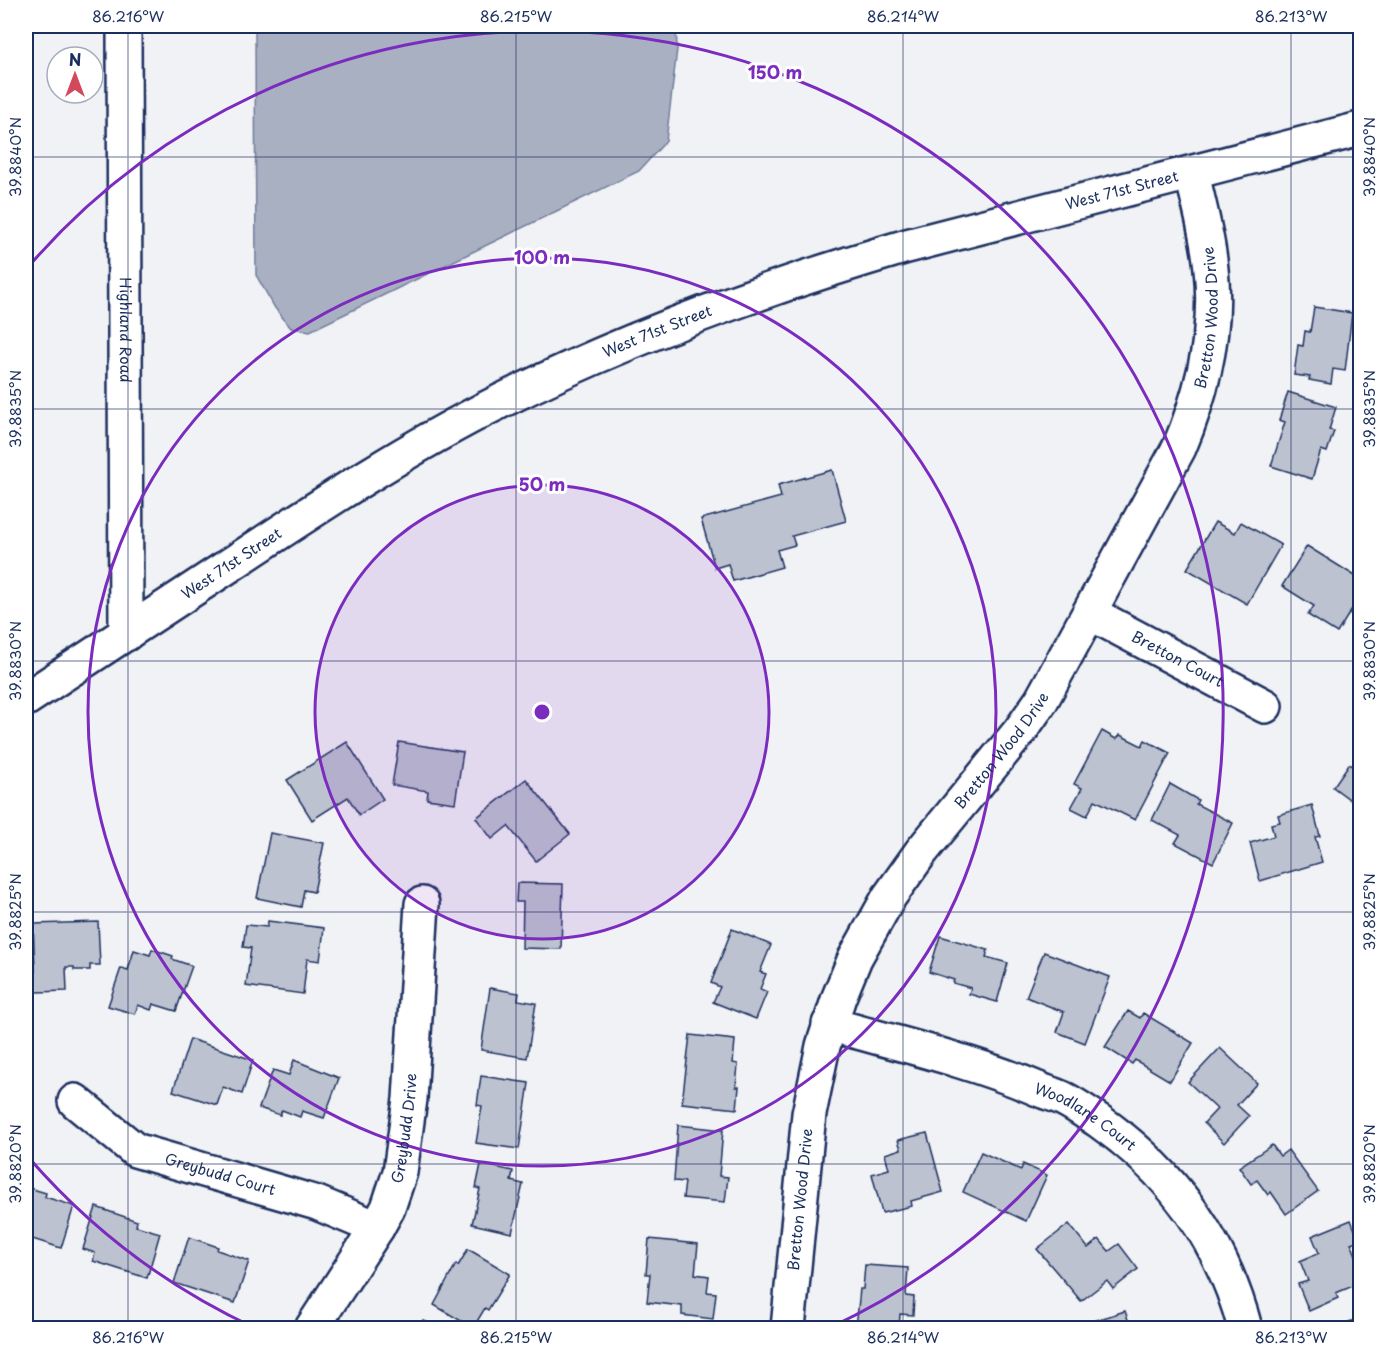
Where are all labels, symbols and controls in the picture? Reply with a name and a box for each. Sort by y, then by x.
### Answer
text: 86.216°W [92,4,165,27]
text: 86.215°W [480,4,553,27]
text: 86.214°W [867,4,940,27]
text: 86.213°W [1255,4,1328,27]
north arrow [45,45,105,105]
text: N [69,47,81,71]
text: 150 m [748,58,802,85]
text: 39.8840°N [3,117,26,197]
text: 39.8840°N [1357,117,1380,197]
street label: West 71st Street [1062,163,1181,215]
text: 100 m [514,243,570,270]
street label: Bretton Wood Drive [1187,245,1223,391]
street label: Highland Road [115,277,138,383]
street label: West 71st Street [598,298,715,363]
text: 39.8835°N [3,370,26,448]
text: 39.8835°N [1357,370,1380,448]
text: 50 m [519,470,565,497]
street label: West 71st Street [176,521,286,604]
text: 39.8830°N [3,621,26,701]
text: 39.8830°N [1357,621,1380,701]
street label: Bretton Court [1128,624,1228,692]
street label: Bretton Wood Drive [948,688,1054,813]
centre of rings [532,702,552,722]
text: 39.8825°N [3,873,26,951]
text: 39.8825°N [1357,873,1380,951]
street label: Greybudd Drive [384,1072,422,1186]
street label: Woodlane Court [1032,1076,1142,1156]
text: 39.8820°N [3,1124,26,1204]
text: 39.8820°N [1357,1124,1380,1204]
street label: Bretton Wood Drive [781,1127,818,1272]
street label: Greybudd Court [162,1146,279,1200]
text: 86.216°W [92,1325,165,1348]
text: 86.215°W [480,1325,553,1348]
text: 86.214°W [867,1325,940,1348]
text: 86.213°W [1255,1325,1328,1348]

